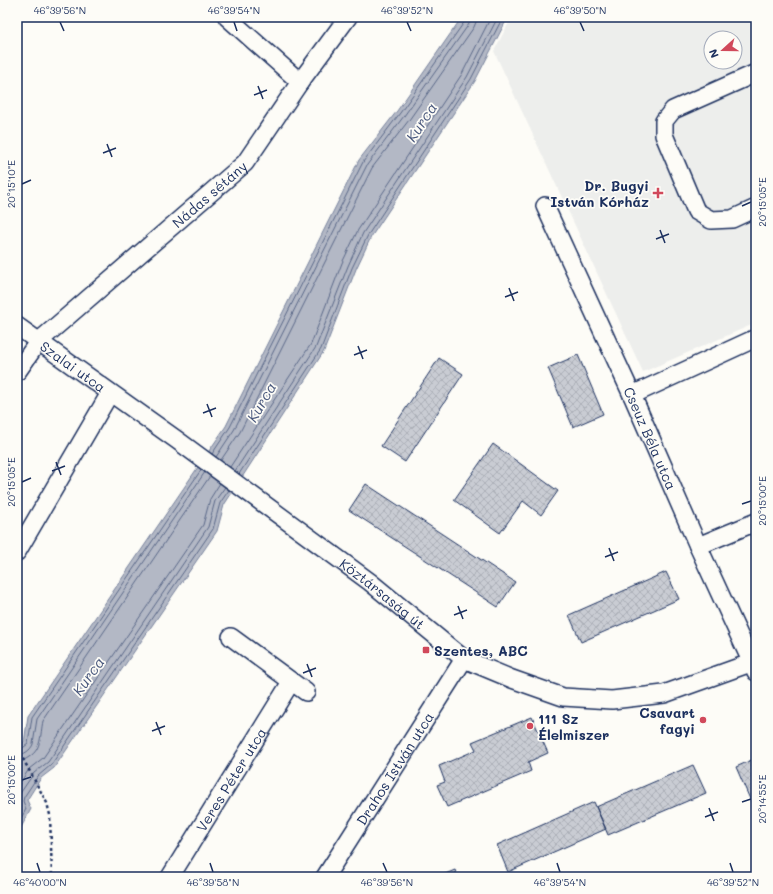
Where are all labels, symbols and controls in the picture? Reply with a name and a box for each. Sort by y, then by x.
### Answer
text: 46°39'56"N [34,3,86,17]
text: 46°39'54"N [208,3,260,17]
text: 46°39'52"N [381,3,433,17]
text: 46°39'50"N [554,3,606,17]
north arrow [703,30,743,70]
text: N [705,47,722,60]
water label: Kurca [401,99,441,145]
street label: Nádas sétány [168,156,251,232]
text: 20°15'10"E [4,160,18,208]
place label: Dr. Bugyi István Kórház [550,176,649,211]
text: 20°15'05"E [755,177,769,227]
marker: Dr. Bugyi István Kórház [652,187,664,199]
street label: Szalai utca [37,336,110,396]
water label: Kurca [242,378,280,426]
street label: Cseuz Béla utca [620,384,682,492]
text: 20°15'05"E [4,457,18,507]
text: 20°15'00"E [755,476,769,526]
street label: Köztársaság út [336,554,429,633]
place label: Szentes, ABC [434,641,528,660]
marker: Szentes, ABC [421,645,431,655]
water label: Kurca [67,653,109,699]
place label: Csavart fagyi [639,703,695,738]
street label: Drahos István utca [351,708,437,828]
place label: 111 Sz Élelmiszer [538,709,609,744]
marker: Csavart fagyi [698,715,708,725]
marker: 111 Sz Élelmiszer [525,721,535,731]
street label: Veres Péter utca [191,724,270,835]
text: 20°15'00"E [4,755,18,805]
text: 20°14'55"E [755,774,769,824]
text: 46°40'00"N [13,875,67,889]
text: 46°39'58"N [187,875,239,889]
text: 46°39'56"N [361,875,413,889]
text: 46°39'54"N [534,875,586,889]
text: 46°39'52"N [707,875,759,889]

